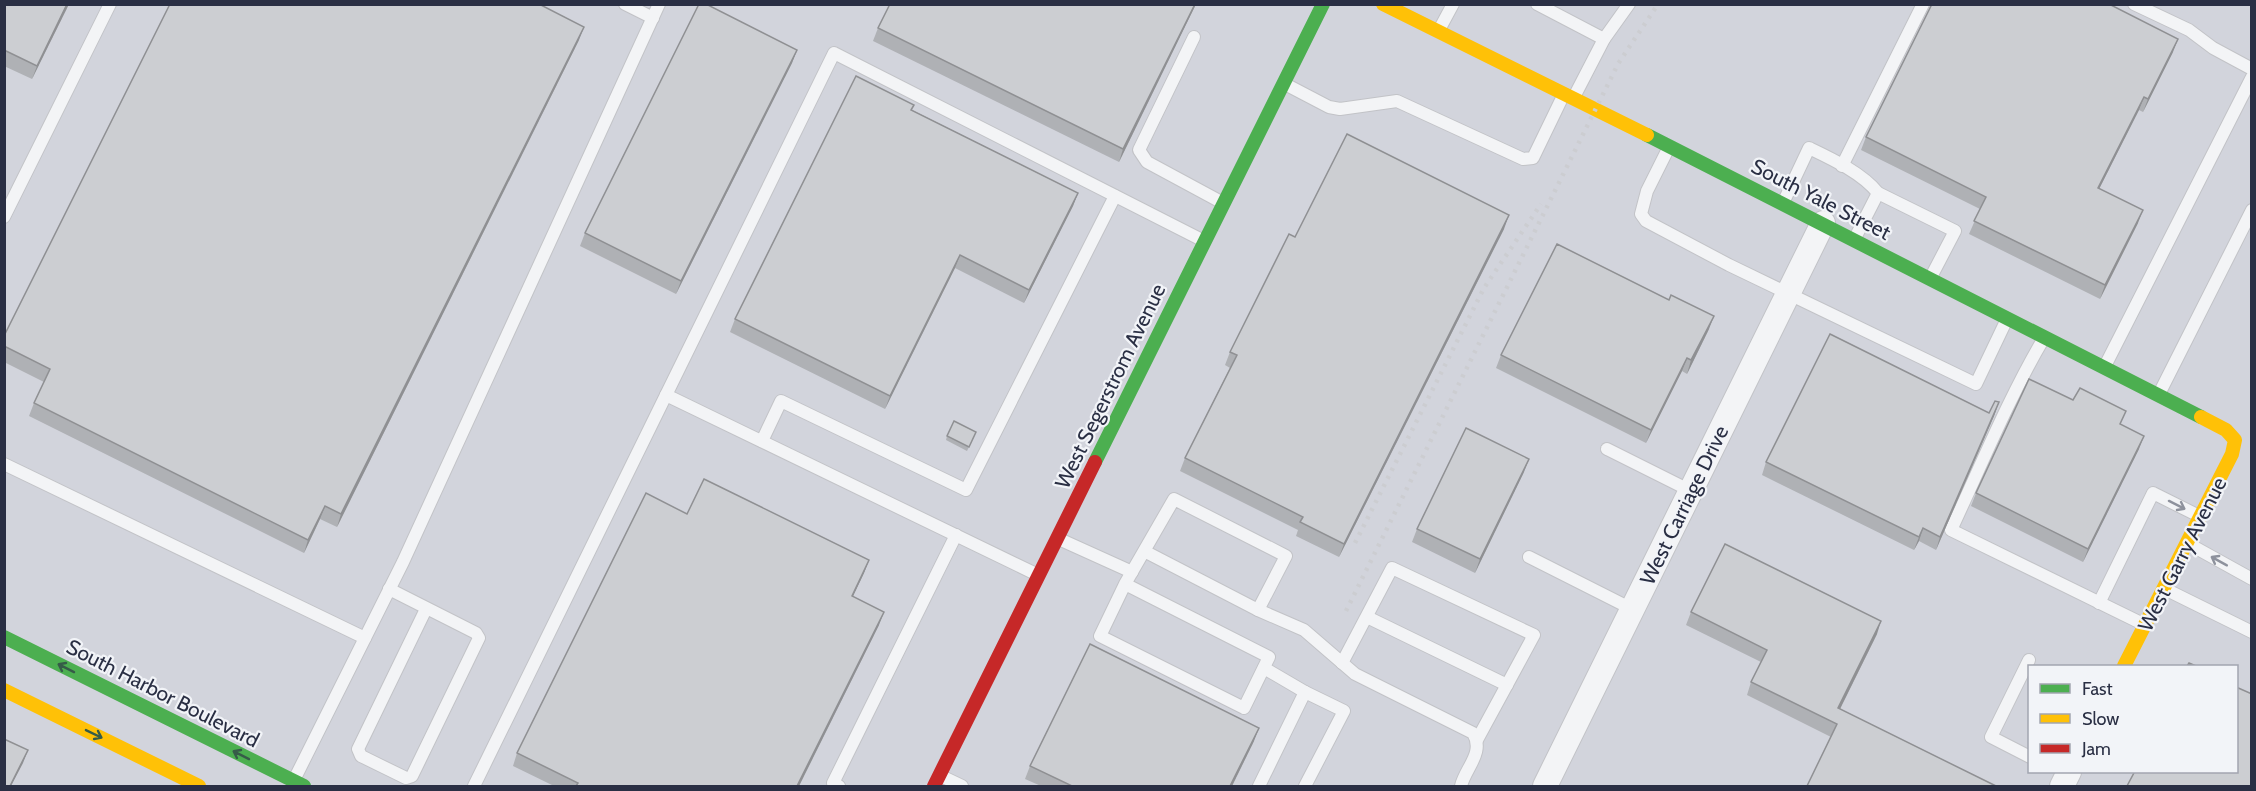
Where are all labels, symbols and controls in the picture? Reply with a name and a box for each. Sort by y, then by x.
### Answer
street label: South Yale Street [1747,153,1895,245]
street label: West Segerstrom Avenue [1050,279,1171,492]
street label: West Carriage Drive [1635,421,1734,589]
street label: West Garry Avenue [2132,473,2232,635]
one-way arrow [2167,500,2185,511]
one-way arrow [2211,555,2229,566]
street label: South Harbor Boulevard [63,634,263,752]
one-way arrow [58,662,76,673]
legend [2028,665,2238,773]
text: Fast [2082,678,2113,700]
text: Slow [2082,708,2119,730]
one-way arrow [85,729,103,741]
text: Jam [2081,738,2111,760]
one-way arrow [232,749,250,760]

